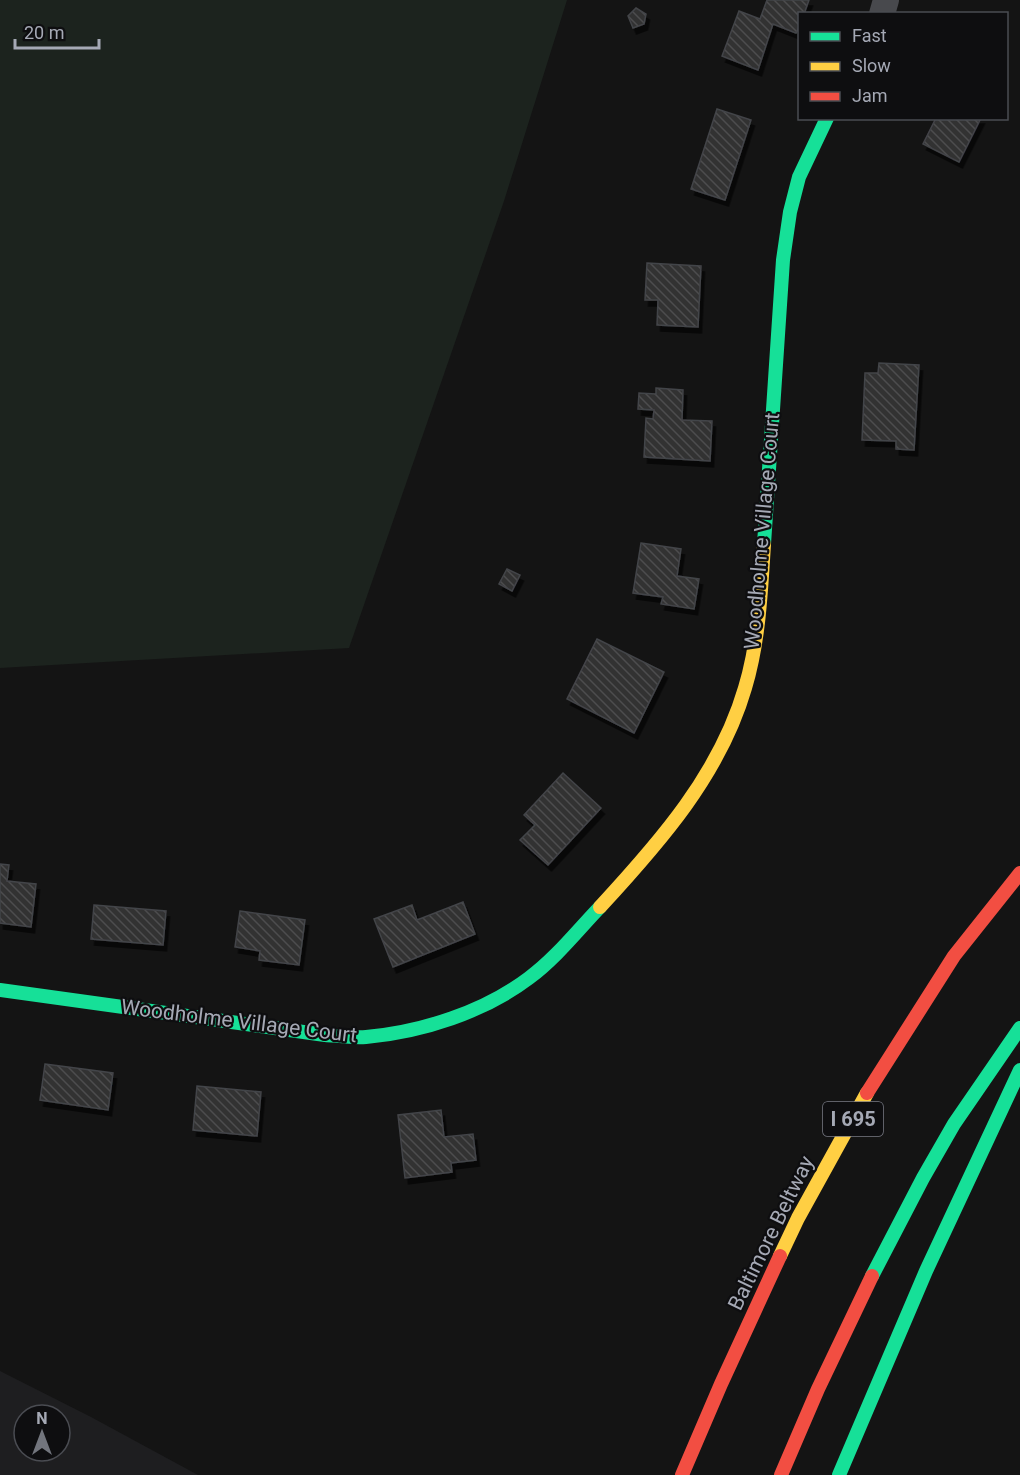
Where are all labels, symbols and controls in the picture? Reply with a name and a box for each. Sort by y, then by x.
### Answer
scale bar [15,12,99,50]
legend [798,12,1008,120]
text: 20 m [24,22,64,43]
text: Fast [852,25,887,46]
text: Slow [852,55,891,76]
text: Jam [852,85,888,106]
street label: Woodholme Village Court [740,412,784,650]
street label: Woodholme Village Court [120,995,358,1047]
road number: I 695 [823,1102,883,1136]
street label: Baltimore Beltway [723,1152,819,1314]
north arrow [12,1403,72,1463]
text: N [36,1409,48,1428]

